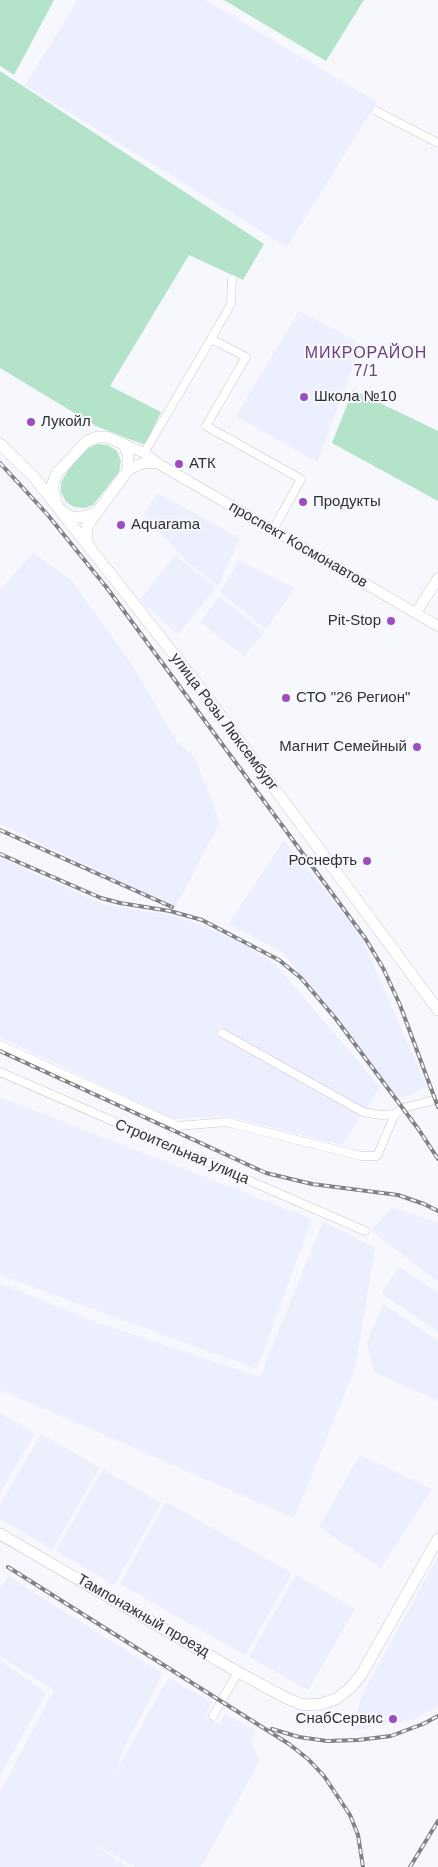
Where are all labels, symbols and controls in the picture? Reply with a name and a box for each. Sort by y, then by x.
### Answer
district label: МИКРОРАЙОН 7/1 [303,344,429,382]
place label: Школа №10 [314,388,397,406]
marker: Школа №10 [298,391,310,403]
place label: Лукойл [41,413,91,431]
marker: Лукойл [25,416,37,428]
place label: АТК [189,455,216,473]
marker: АТК [173,458,185,470]
place label: Продукты [313,493,381,511]
marker: Продукты [297,496,309,508]
street label: проспект Космонавтов [225,498,371,592]
place label: Aquarama [131,516,200,534]
marker: Aquarama [115,519,127,531]
place label: Pit-Stop [328,612,381,630]
marker: Pit-Stop [385,615,397,627]
street label: улица Розы Люксембург [166,650,282,794]
place label: СТО "26 Регион" [296,689,410,707]
marker: СТО "26 Регион" [280,692,292,704]
place label: Магнит Семейный [279,738,407,756]
marker: Магнит Семейный [411,741,423,753]
place label: Роснефть [288,852,357,870]
marker: Роснефть [361,855,373,867]
street label: Строительная улица [112,1116,252,1188]
street label: Тампонажный проезд [74,1571,212,1661]
place label: СнабСервис [296,1710,383,1728]
marker: СнабСервис [387,1713,399,1725]

